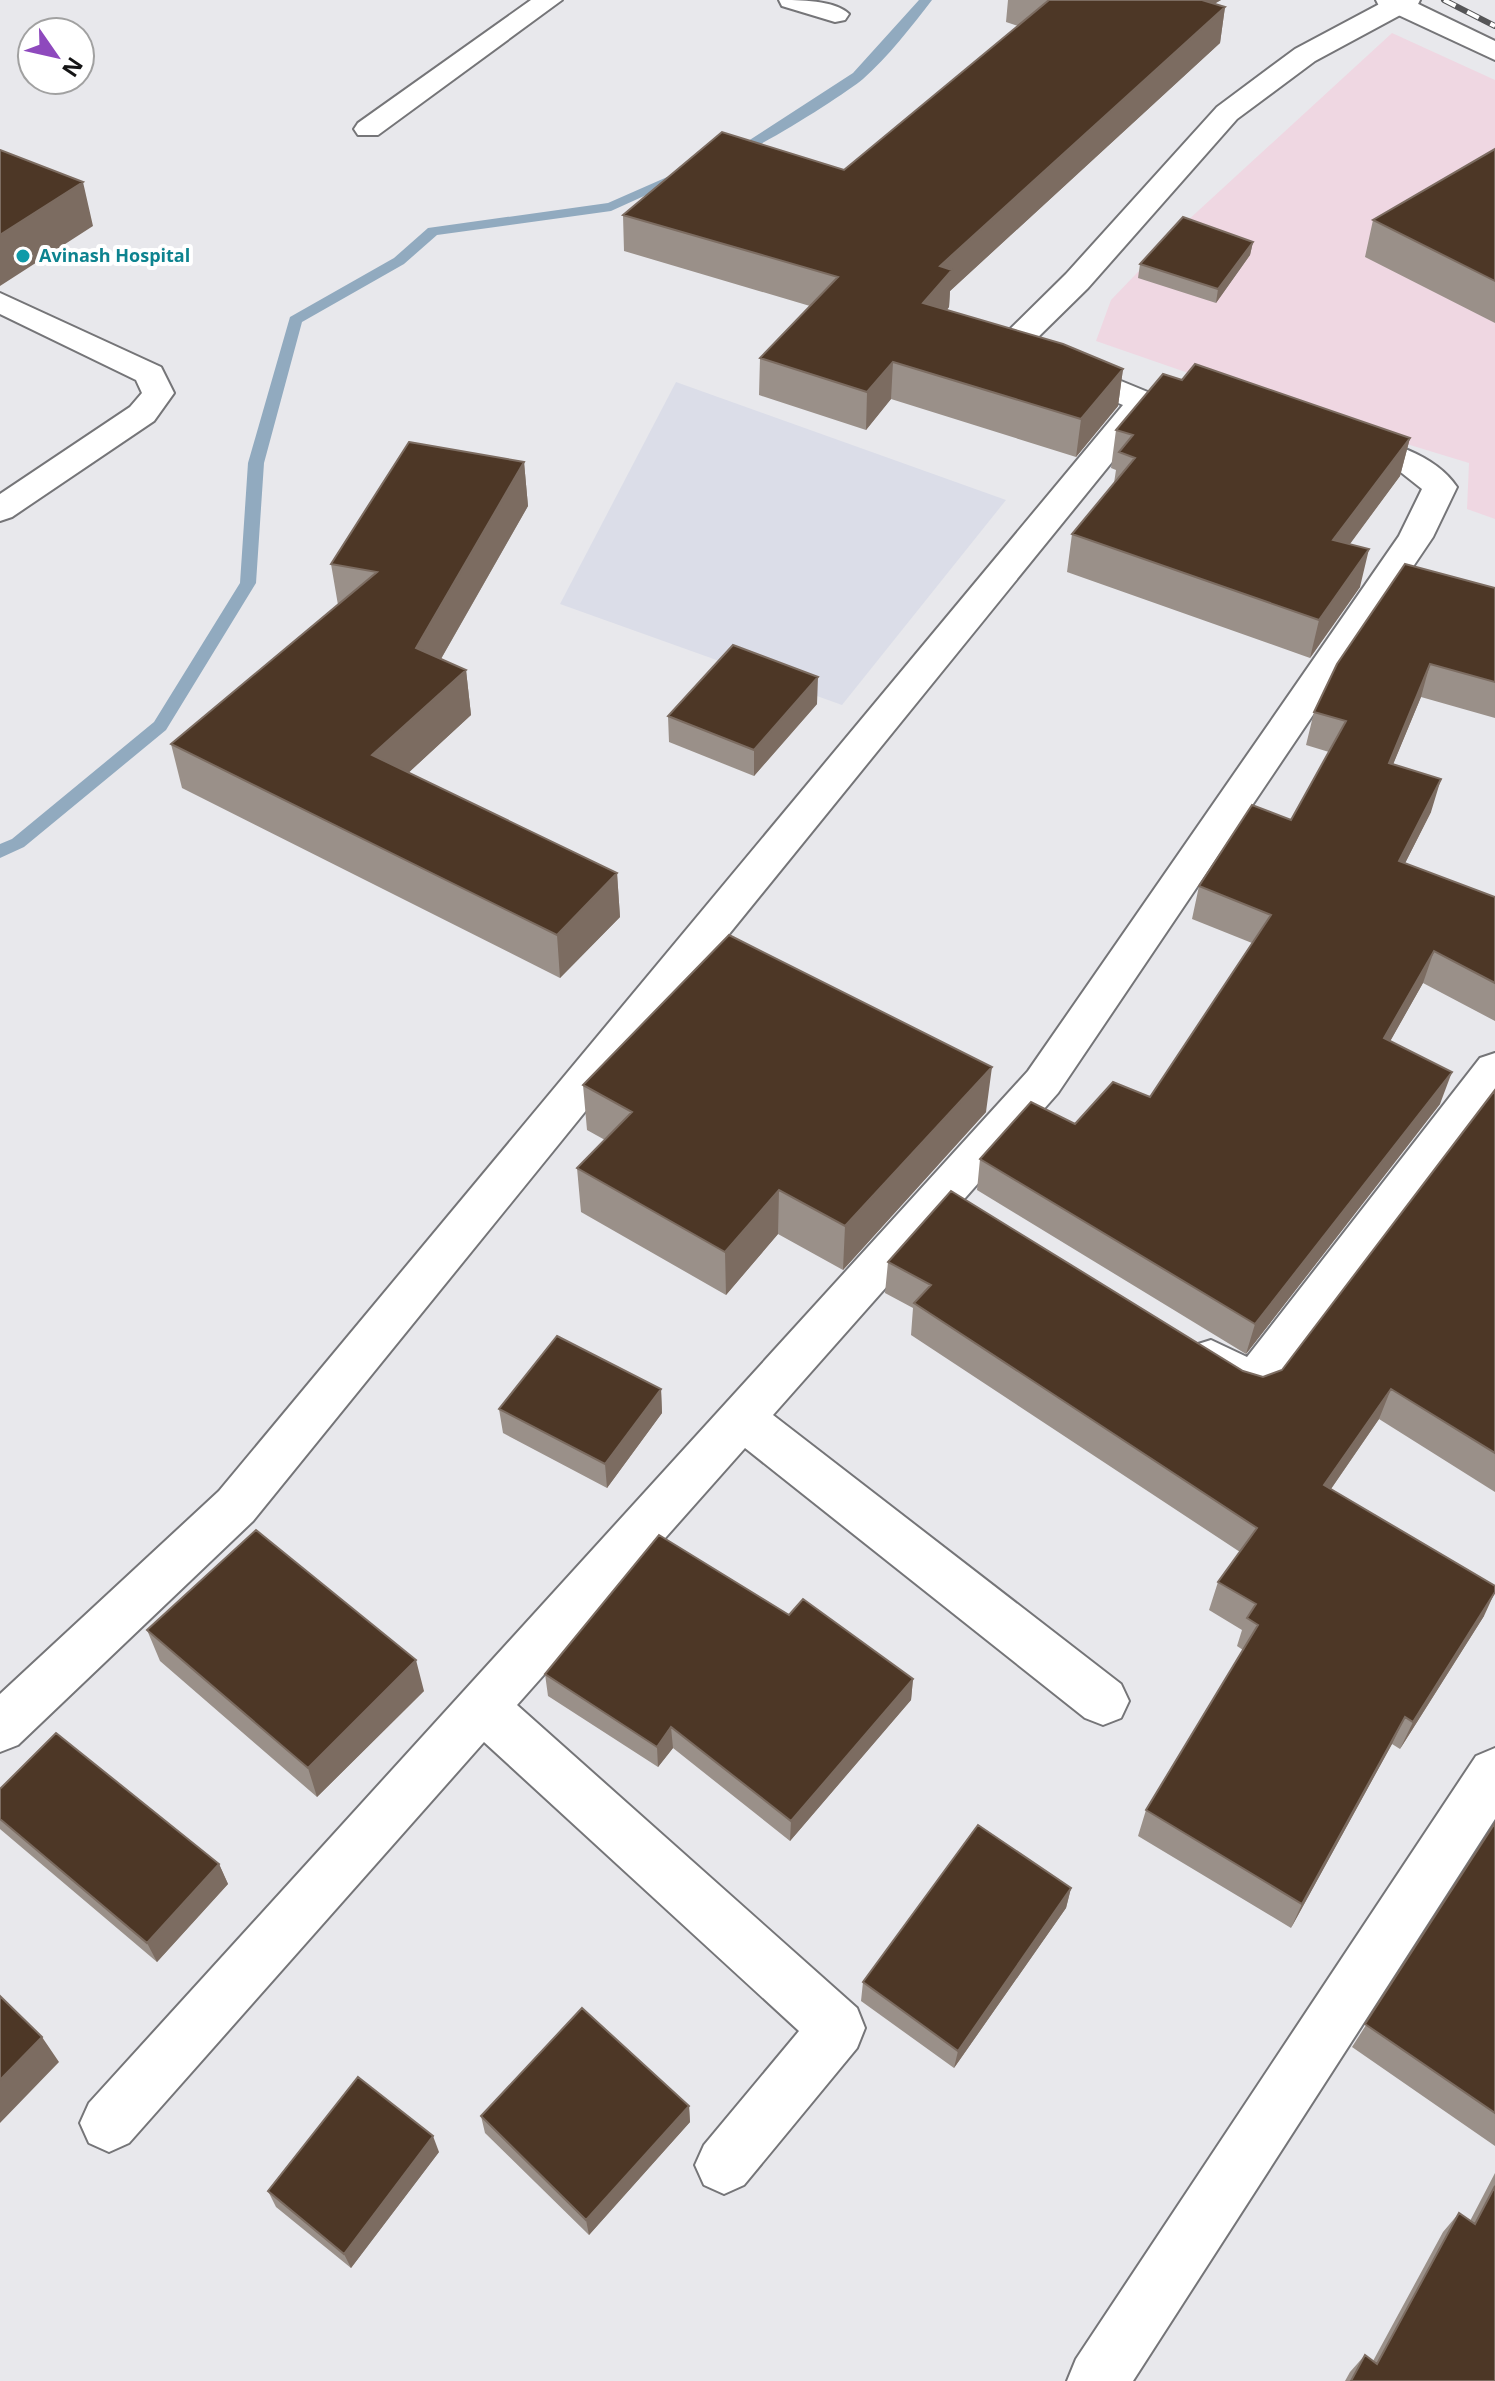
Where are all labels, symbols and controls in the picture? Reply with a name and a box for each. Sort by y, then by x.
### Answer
north arrow [16,16,96,96]
text: N [56,52,91,84]
place label: Avinash Hospital [39,243,190,267]
marker: Avinash Hospital [14,247,32,265]

